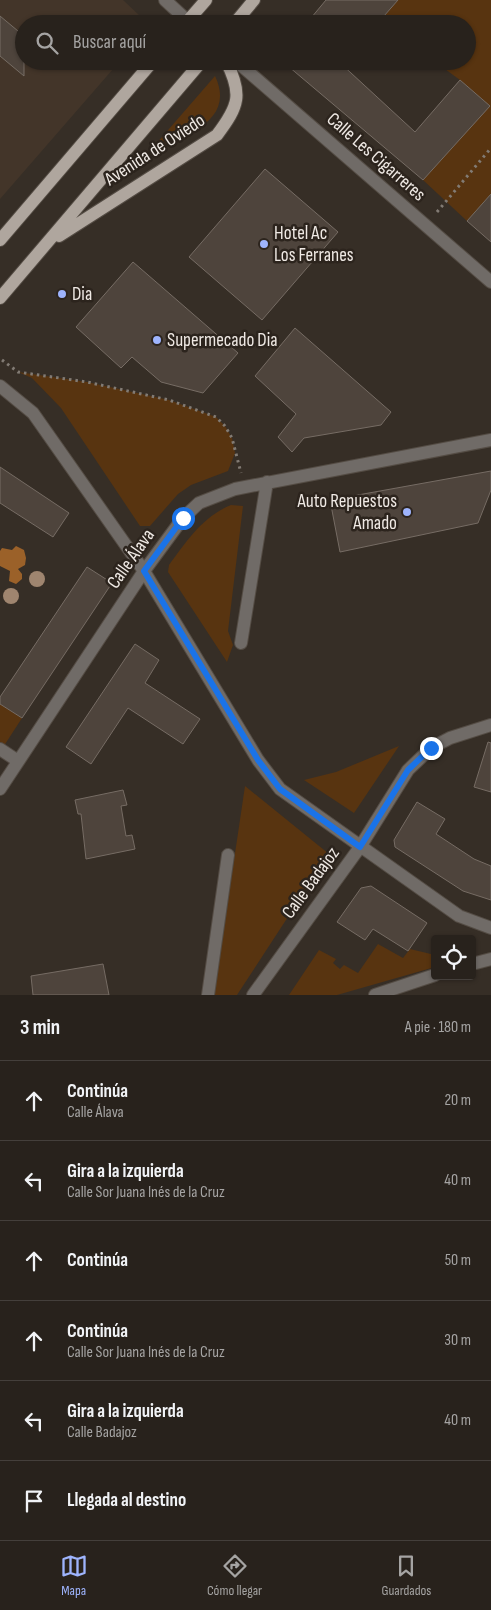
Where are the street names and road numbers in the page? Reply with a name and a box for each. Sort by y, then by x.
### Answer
street label: Calle Les Cigarreres [322,108,430,206]
street label: Avenida de Oviedo [100,109,209,191]
street label: Calle Álava [102,525,160,593]
street label: Calle Badajoz [277,843,345,923]

